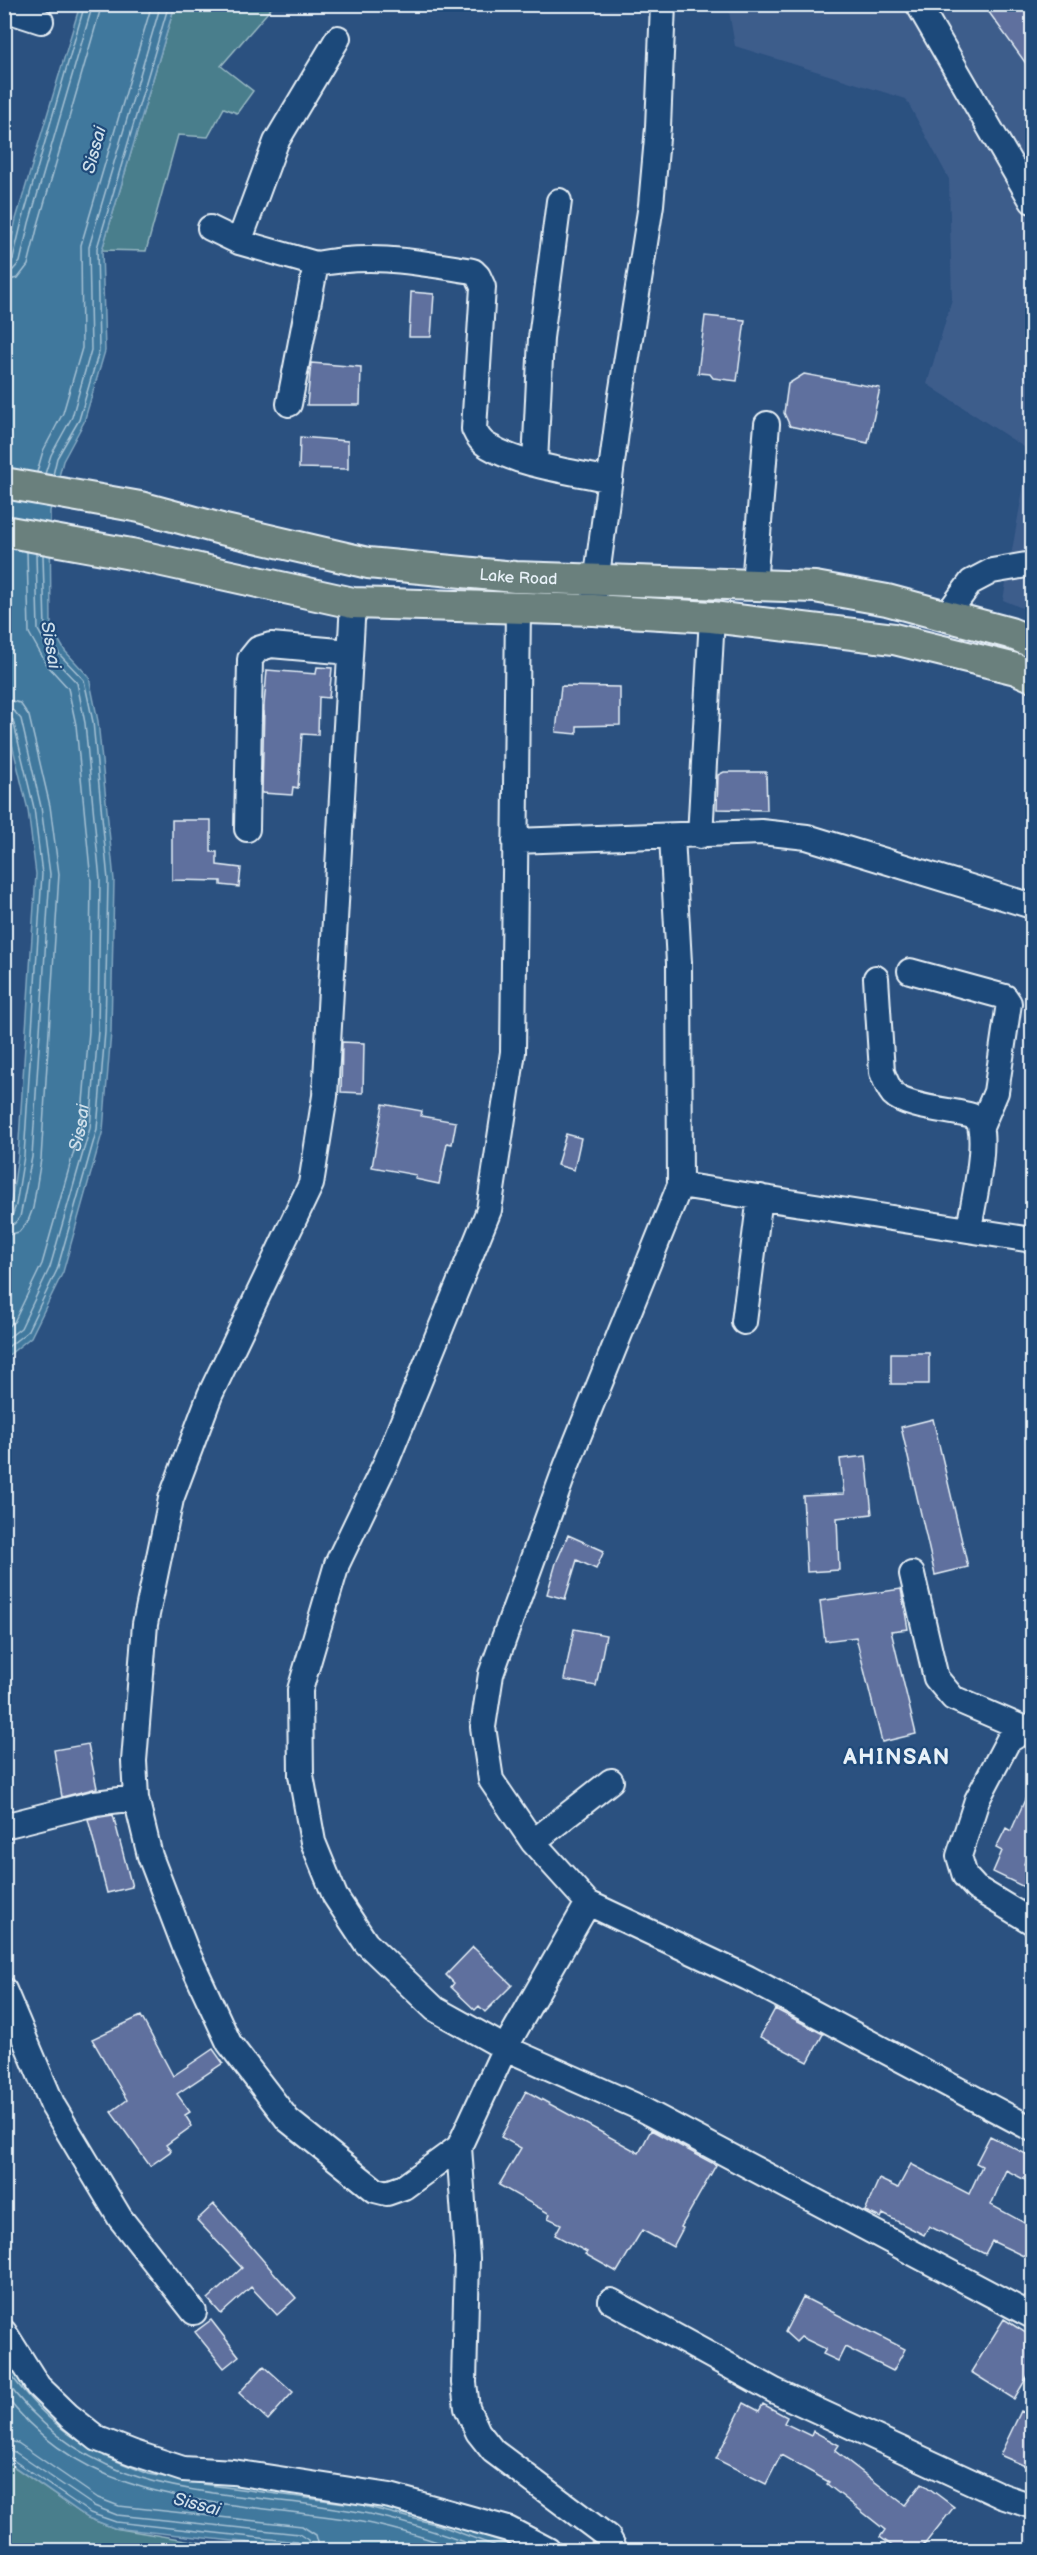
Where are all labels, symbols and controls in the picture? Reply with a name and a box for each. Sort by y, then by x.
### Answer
water label: Sissai [78,123,111,176]
street label: Lake Road [479,566,558,589]
water label: Sissai [36,620,65,671]
water label: Sissai [64,1102,94,1154]
district label: AHINSAN [842,1744,951,1771]
water label: Sissai [171,2489,224,2521]

